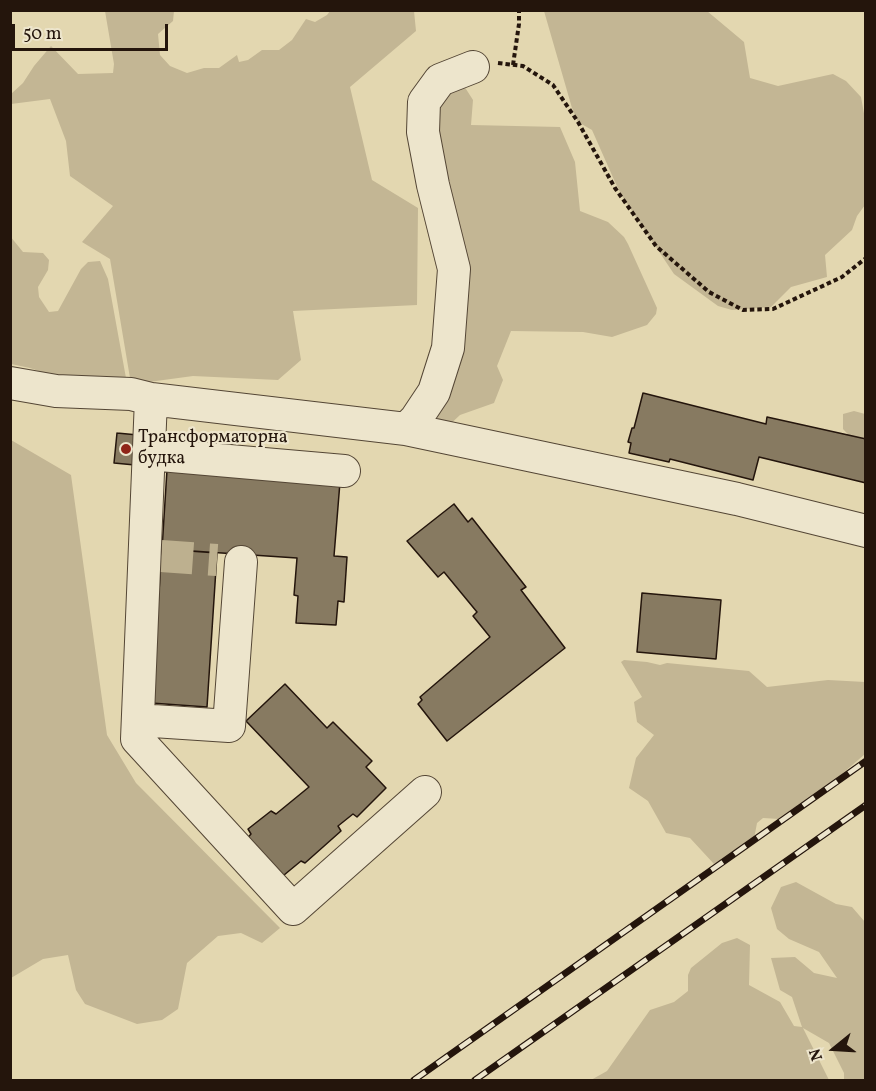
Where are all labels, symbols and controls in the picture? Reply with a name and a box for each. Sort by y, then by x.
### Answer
scale bar [15,12,171,50]
text: 50 m [23,22,62,47]
place label: Трансформаторна будка [138,428,288,470]
marker: Трансформаторна будка [119,442,133,456]
north arrow [804,1019,864,1079]
text: N [805,1046,829,1063]

